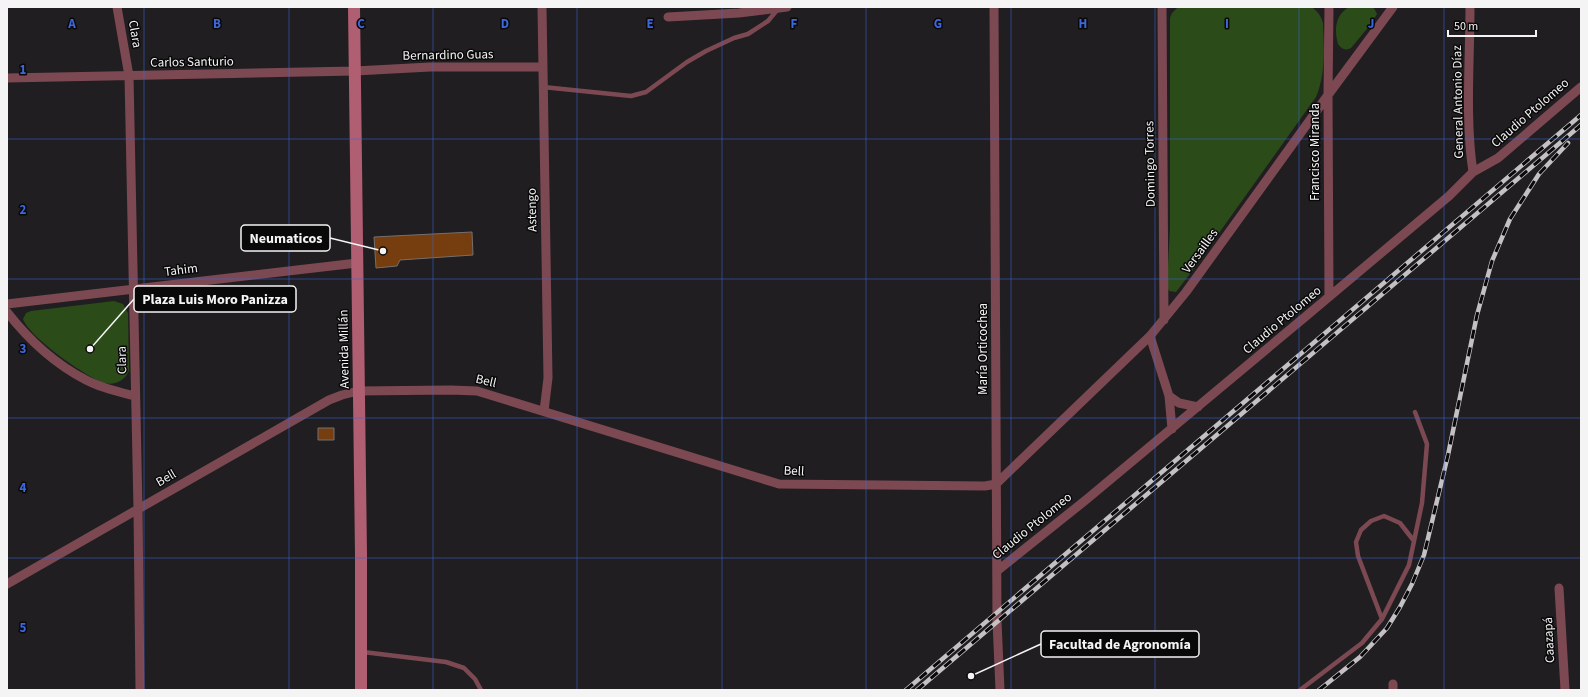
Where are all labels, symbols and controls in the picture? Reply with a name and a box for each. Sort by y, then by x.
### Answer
scale bar [1448,12,1536,38]
text: A [67,15,76,33]
text: B [213,15,221,33]
text: C [357,15,365,33]
text: D [501,15,509,33]
text: E [646,15,654,33]
text: F [791,15,798,33]
text: G [934,15,942,33]
text: H [1079,15,1087,33]
text: I [1225,15,1229,33]
text: J [1368,15,1374,33]
text: 50 m [1454,18,1478,35]
street label: Clara [124,19,146,49]
street label: Bernardino Guas [402,45,494,65]
street label: General Antonio Díaz [1448,45,1468,159]
street label: Carlos Santurio [150,52,234,72]
text: 1 [20,61,27,79]
street label: Claudio Ptolomeo [1487,74,1573,152]
street label: Francisco Miranda [1306,103,1324,201]
street label: Domingo Torres [1140,120,1160,207]
street label: Astengo [523,188,541,232]
text: 2 [20,201,27,219]
callout: Neumaticos [241,225,330,251]
street label: Versailles [1178,225,1223,277]
text: Neumaticos [250,229,322,249]
street label: Tahim [163,259,199,281]
street label: Claudio Ptolomeo [1239,282,1325,358]
callout: Plaza Luis Moro Panizza [134,286,296,312]
text: Plaza Luis Moro Panizza [142,290,288,310]
street label: María Orticochea [974,303,992,395]
street label: Avenida Millán [334,309,354,389]
text: 3 [20,340,27,358]
street label: Clara [113,346,131,374]
street label: Bell [474,370,498,392]
street label: Bell [783,461,805,481]
street label: Bell [153,465,179,491]
text: 4 [20,479,27,497]
street label: Claudio Ptolomeo [988,488,1076,564]
street label: Caazapá [1539,617,1559,663]
text: 5 [20,619,27,637]
callout: Facultad de Agronomía [1041,631,1199,657]
text: Facultad de Agronomía [1049,635,1191,655]

